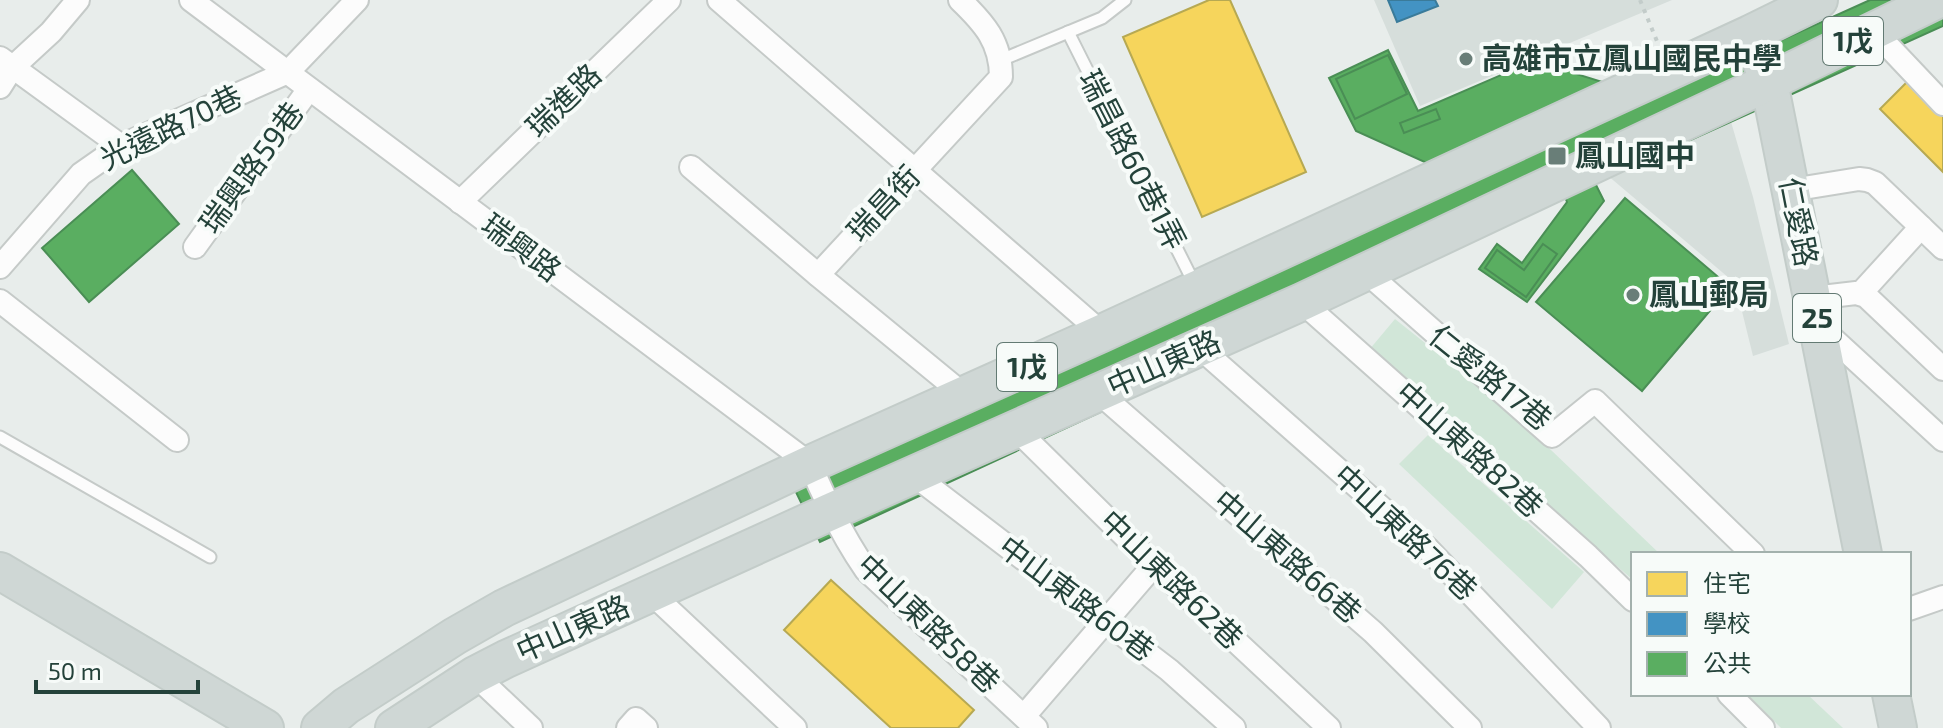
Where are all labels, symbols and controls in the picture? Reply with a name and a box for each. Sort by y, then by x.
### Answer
road number: 1戊 [1823,17,1883,65]
place label: 高雄市立鳳山國民中學 [1482,39,1782,75]
marker: 高雄市立鳳山國民中學 [1457,50,1475,68]
street label: 瑞進路 [518,55,607,144]
street label: 瑞昌路60巷1弄 [1073,63,1195,255]
street label: 光遠路70巷 [93,76,247,176]
street label: 瑞興路59巷 [191,94,310,239]
place label: 鳳山國中 [1575,136,1695,172]
marker: 鳳山國中 [1546,145,1568,167]
street label: 瑞昌街 [839,157,926,248]
street label: 仁愛路 [1774,174,1826,269]
street label: 瑞興路 [475,205,569,288]
place label: 鳳山郵局 [1649,275,1769,311]
marker: 鳳山郵局 [1624,286,1642,304]
road number: 25 [1793,294,1841,342]
street label: 仁愛路17巷 [1423,316,1560,437]
street label: 中山東路 [1101,321,1225,403]
road number: 1戊 [997,343,1057,391]
street label: 中山東路82巷 [1390,373,1551,524]
street label: 中山東路76巷 [1327,456,1485,607]
street label: 中山東路66巷 [1207,481,1370,630]
street label: 中山東路62巷 [1094,502,1251,655]
street label: 中山東路60巷 [992,527,1162,668]
street label: 中山東路58巷 [851,546,1008,700]
legend [1631,552,1911,696]
text: 住宅 [1703,568,1751,597]
street label: 中山東路 [510,586,634,668]
text: 學校 [1703,608,1751,637]
scale bar [36,644,198,694]
text: 公共 [1703,648,1751,677]
text: 50 m [48,656,102,685]

